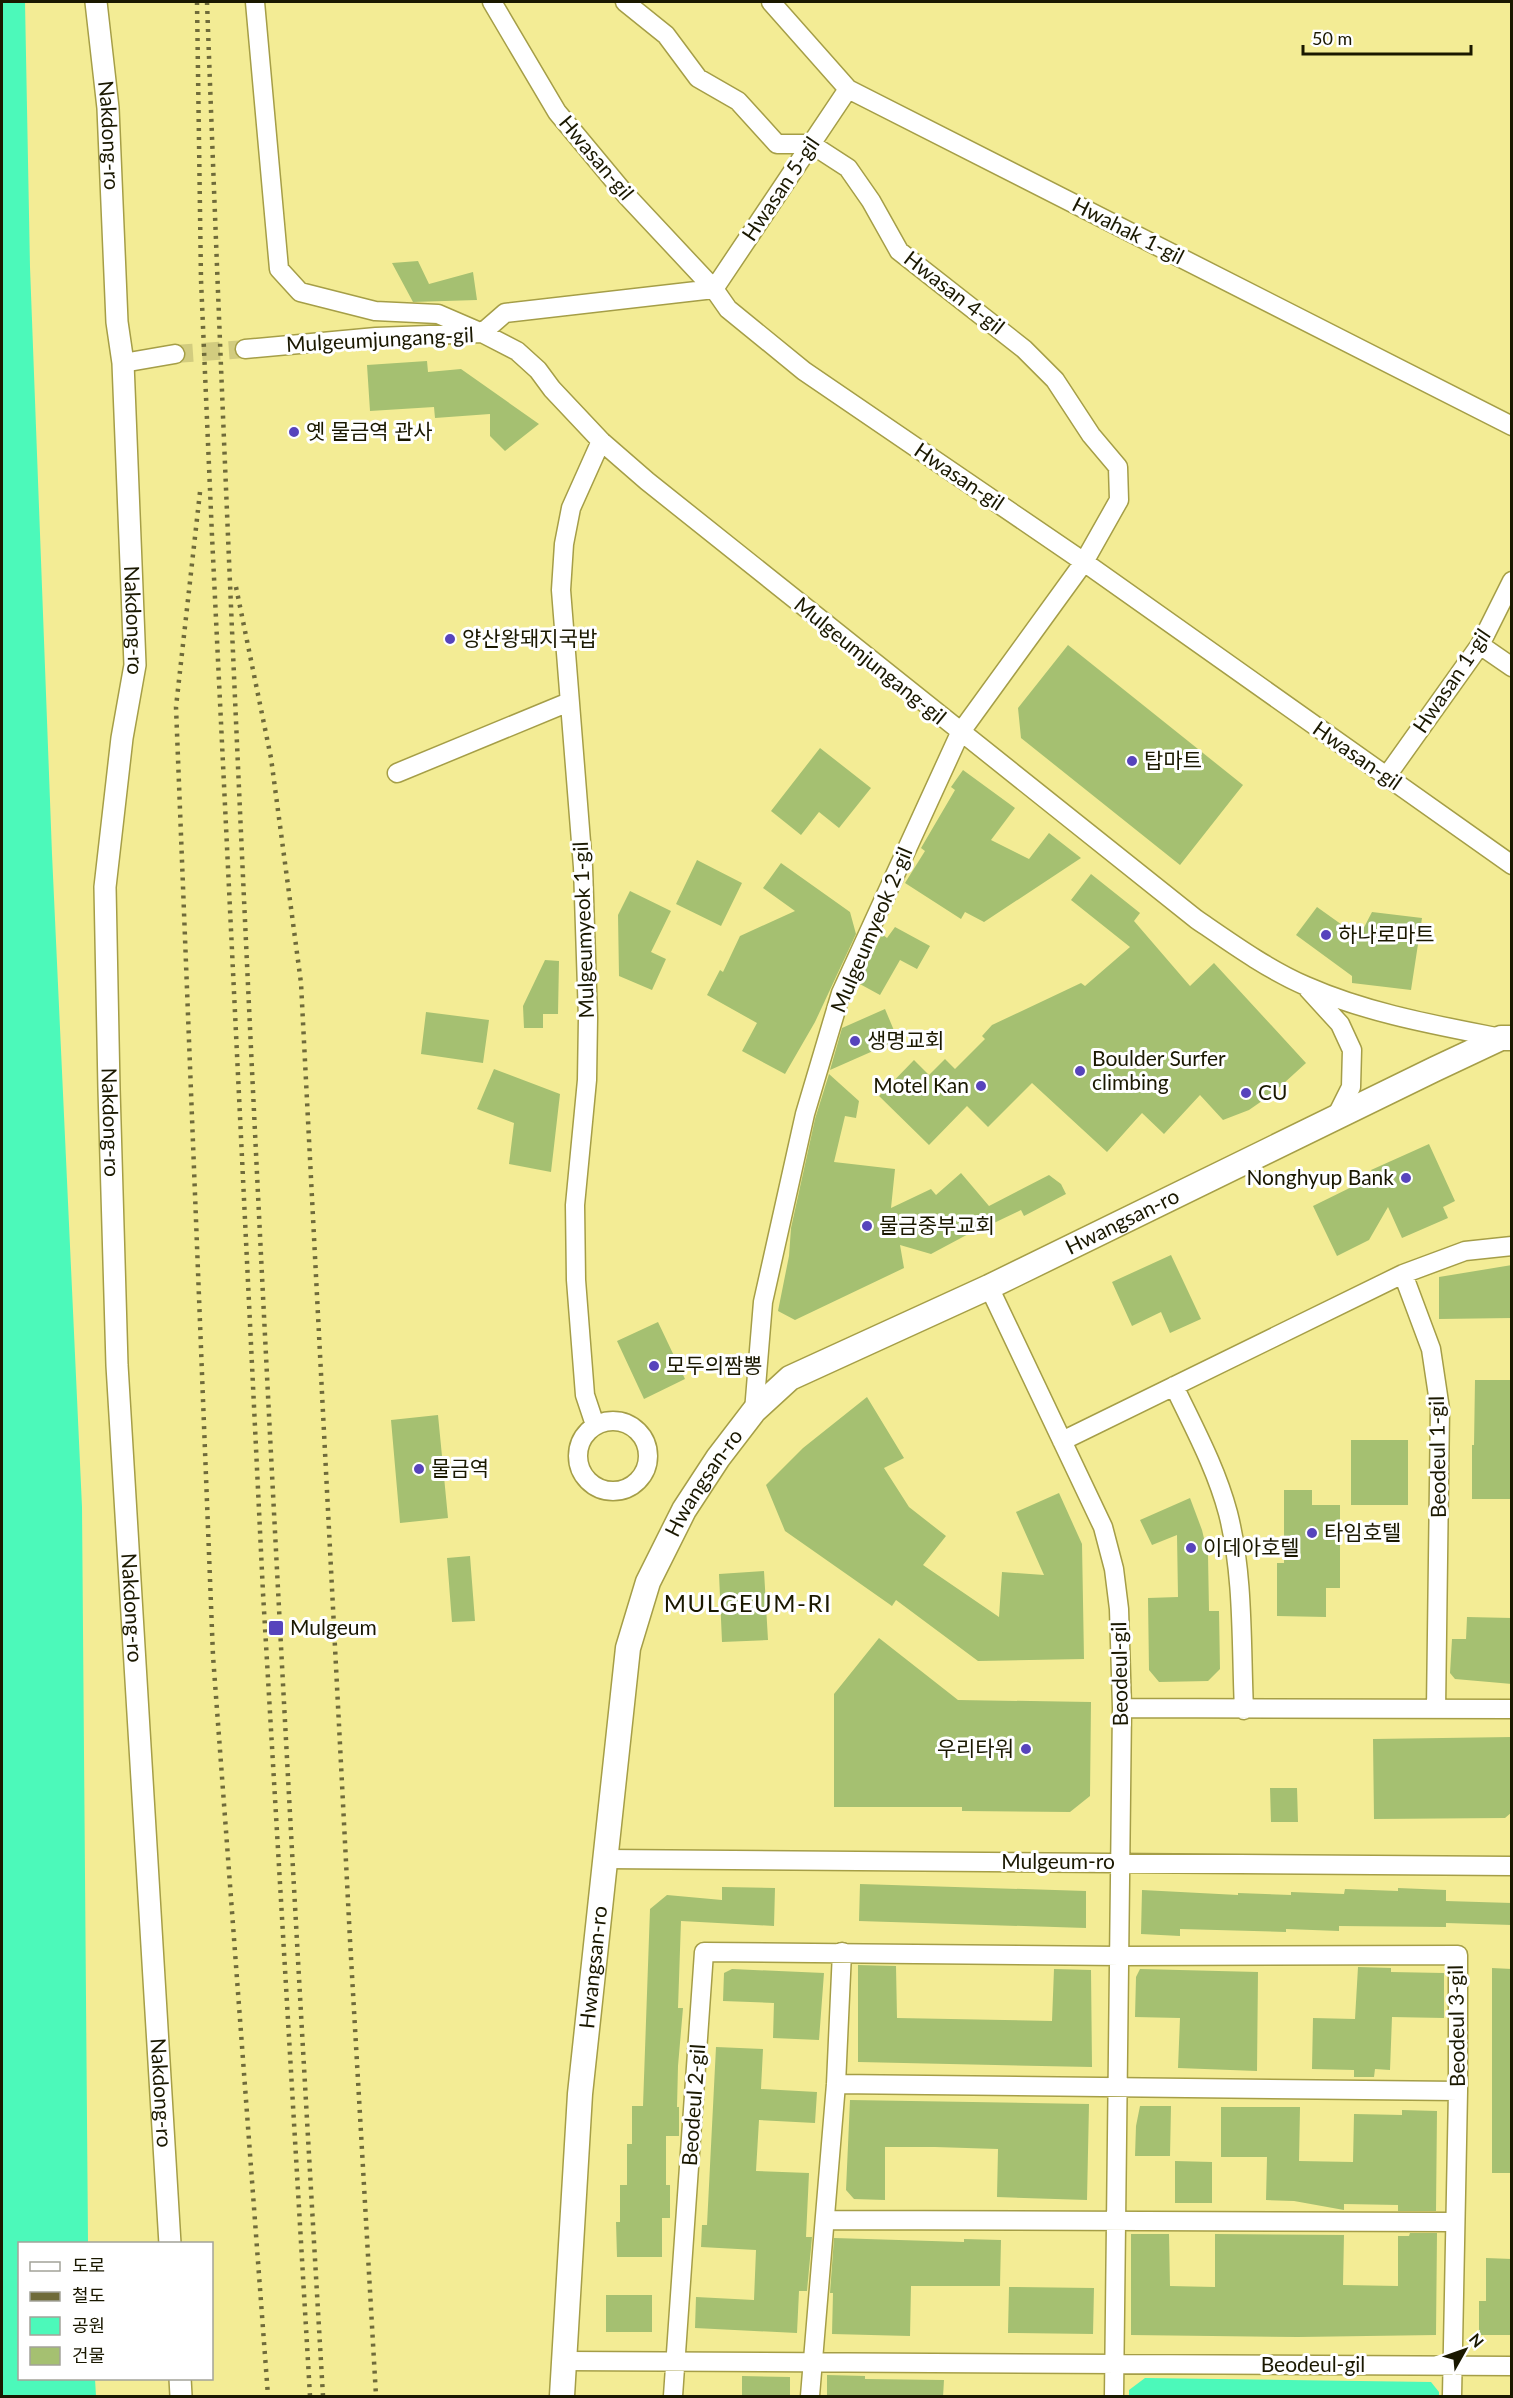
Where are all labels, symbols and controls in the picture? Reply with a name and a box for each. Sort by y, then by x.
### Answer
scale bar [1303,18,1471,56]
text: 50 m [1312,27,1352,49]
street label: Nakdong-ro [94,79,125,191]
street label: Hwasan-gil [555,110,640,204]
street label: Hwasan 5-gil [736,131,824,245]
street label: Hwahak 1-gil [1069,191,1189,268]
street label: Hwasan 4-gil [900,245,1010,339]
street label: Mulgeumjungang-gil [285,321,474,356]
place label: 옛 물금역 관사 [306,418,433,443]
marker: 옛 물금역 관사 [287,425,301,439]
street label: Hwasan-gil [910,437,1009,515]
street label: Nakdong-ro [120,565,149,678]
street label: Mulgeumjungang-gil [790,591,952,729]
street label: Hwasan 1-gil [1407,623,1495,737]
place label: 양산왕돼지국밥 [462,625,597,650]
marker: 양산왕돼지국밥 [443,632,457,646]
street label: Hwasan-gil [1309,715,1407,794]
place label: 탑마트 [1144,747,1202,772]
marker: 탑마트 [1125,754,1139,768]
street label: Mulgeumyeok 1-gil [567,841,598,1019]
street label: Mulgeumyeok 2-gil [825,843,917,1016]
place label: 하나로마트 [1338,921,1435,946]
marker: 하나로마트 [1319,928,1333,942]
place label: 생명교회 [867,1027,944,1052]
marker: 생명교회 [848,1034,862,1048]
place label: Boulder Surfer climbing [1092,1045,1226,1094]
marker: Boulder Surfer climbing [1073,1064,1087,1078]
street label: Nakdong-ro [98,1067,126,1177]
place label: Motel Kan [873,1072,969,1097]
marker: Motel Kan [974,1079,988,1093]
place label: CU [1258,1079,1287,1104]
marker: CU [1239,1086,1253,1100]
place label: Nonghyup Bank [1246,1164,1394,1189]
marker: Nonghyup Bank [1399,1171,1413,1185]
street label: Hwangsan-ro [1061,1182,1183,1259]
place label: 물금중부교회 [879,1212,995,1237]
marker: 물금중부교회 [860,1219,874,1233]
place label: 모두의짬뽕 [666,1352,763,1377]
marker: 모두의짬뽕 [647,1359,661,1373]
street label: Beodeul 1-gil [1423,1396,1450,1518]
street label: Hwangsan-ro [659,1423,747,1540]
place label: 물금역 [431,1455,489,1480]
marker: 물금역 [412,1462,426,1476]
place label: 타임호텔 [1324,1519,1401,1544]
marker: 타임호텔 [1305,1526,1319,1540]
place label: 이데아호텔 [1203,1534,1300,1559]
marker: 이데아호텔 [1184,1541,1198,1555]
street label: Nakdong-ro [117,1552,149,1663]
district label: MULGEUM-RI [664,1588,832,1617]
place label: Mulgeum [290,1614,377,1639]
marker: Mulgeum [267,1619,285,1637]
street label: Beodeul-gil [1105,1621,1132,1727]
place label: 우리타워 [937,1735,1014,1760]
marker: 우리타워 [1019,1742,1033,1756]
street label: Mulgeum-ro [1001,1848,1115,1873]
street label: Hwangsan-ro [573,1904,611,2030]
street label: Beodeul 3-gil [1442,1965,1469,2087]
street label: Nakdong-ro [147,2037,178,2148]
street label: Beodeul 2-gil [676,2043,709,2167]
legend [18,2242,213,2380]
text: 도로 [72,2254,105,2276]
text: 철도 [72,2284,105,2306]
text: 공원 [72,2314,105,2336]
north arrow [1435,2320,1495,2380]
text: N [1466,2329,1488,2351]
text: 건물 [72,2344,105,2366]
street label: Beodeul-gil [1261,2351,1365,2376]

